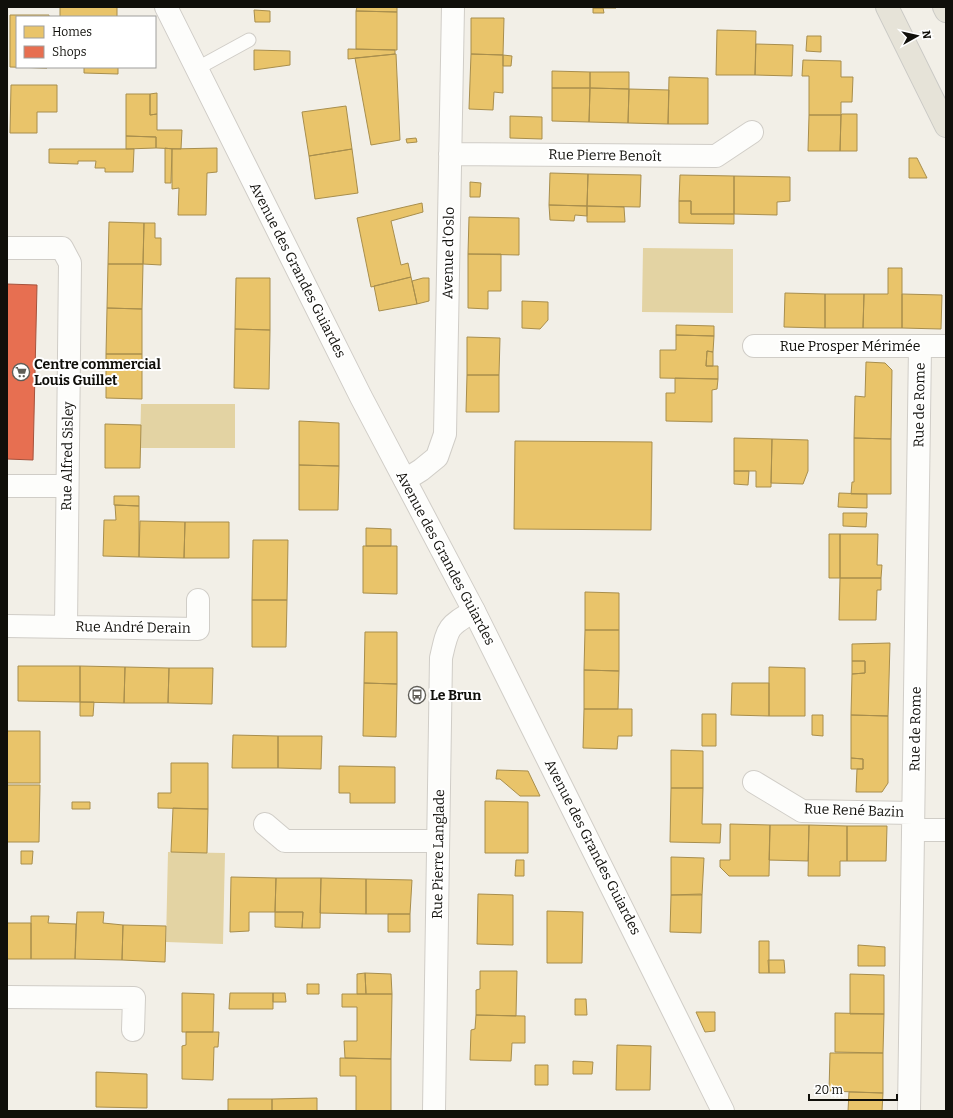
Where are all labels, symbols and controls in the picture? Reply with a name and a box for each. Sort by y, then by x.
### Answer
legend [16,16,156,68]
north arrow [897,16,937,56]
text: Homes [52,25,92,39]
text: N [919,30,934,40]
text: Shops [52,45,87,59]
street label: Rue Pierre Benoît [548,146,662,165]
street label: Avenue des Grandes Guiardes [246,180,349,361]
street label: Avenue d'Oslo [439,207,458,299]
street label: Rue Prosper Mérimée [780,338,920,355]
place label: Centre commercial Louis Guillet [34,356,161,389]
supermarket icon: Centre commercial Louis Guillet [11,362,31,382]
street label: Rue de Rome [910,362,929,448]
street label: Rue Alfred Sisley [58,401,77,511]
street label: Avenue des Grandes Guiardes [392,468,499,648]
street label: Rue André Derain [75,618,191,637]
bus stop icon: Le Brun [407,685,427,705]
street label: Rue de Rome [906,686,925,772]
place label: Le Brun [430,687,481,704]
street label: Avenue des Grandes Guiardes [541,757,644,938]
street label: Rue Pierre Langlade [429,789,448,919]
street label: Rue René Bazin [804,800,904,821]
scale bar [809,1076,897,1102]
text: 20 m [815,1083,844,1097]

